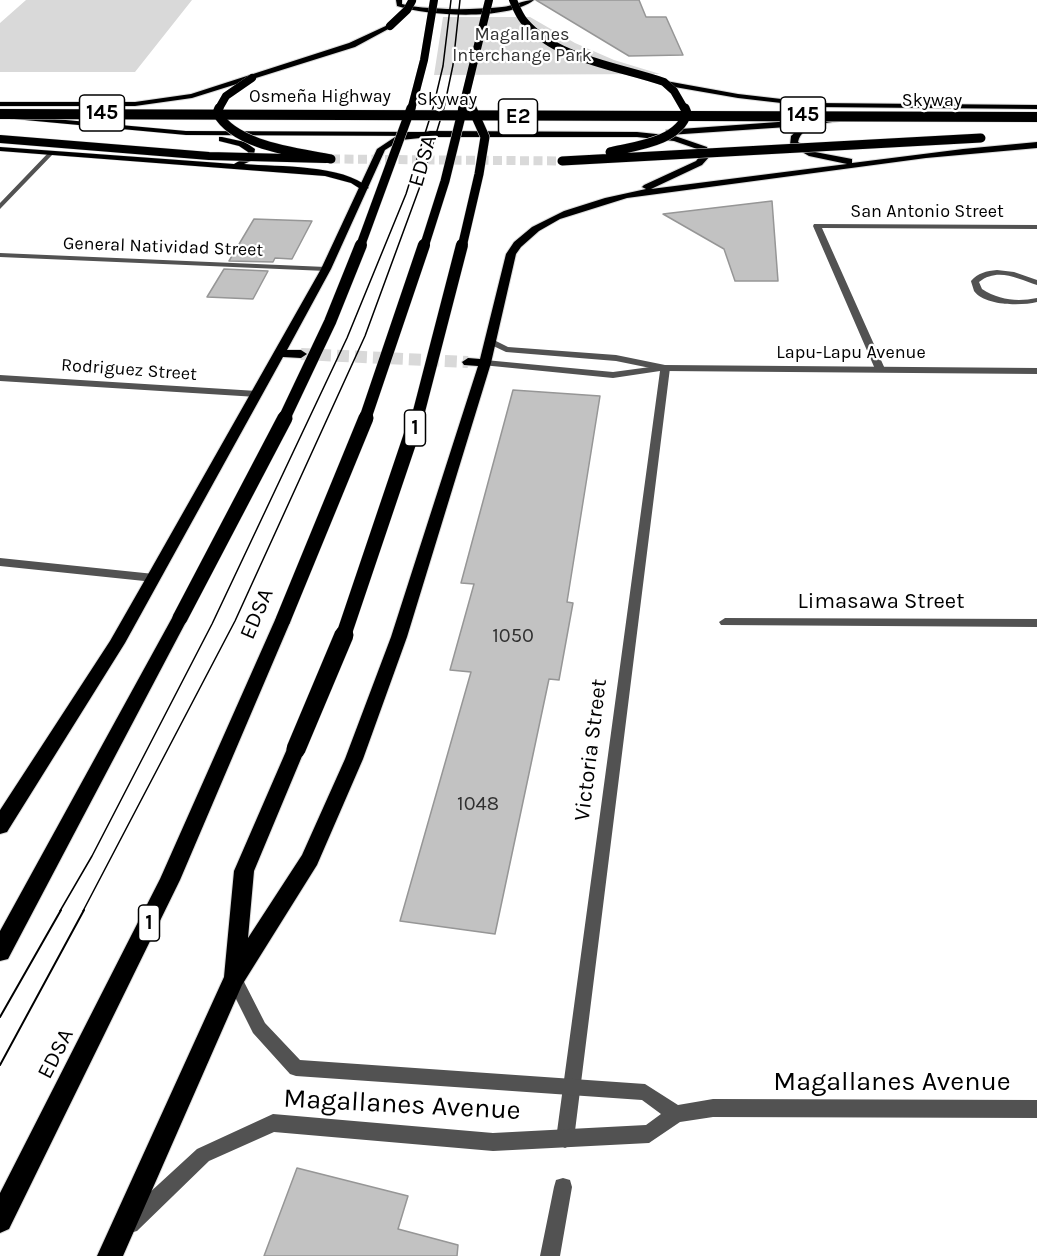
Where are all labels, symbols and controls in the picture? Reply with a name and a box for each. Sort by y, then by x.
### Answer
park label: Magallanes Interchange Park [452,24,592,66]
street label: Osmeña Highway [249,86,391,108]
street label: Skyway [417,89,477,111]
street label: Skyway [902,90,962,112]
road number: 145 [80,95,124,131]
road number: 145 [780,97,826,133]
road number: E2 [498,99,538,135]
street label: EDSA [403,132,443,190]
street label: San Antonio Street [850,201,1004,223]
street label: General Natividad Street [63,233,263,261]
street label: Lapu-Lapu Avenue [776,342,926,364]
street label: Rodriguez Street [60,354,198,386]
road number: 1 [404,410,426,446]
street label: EDSA [235,585,279,643]
street label: Limasawa Street [798,589,964,615]
house number: 1050 [492,624,534,648]
street label: Victoria Street [569,678,613,822]
house number: 1048 [457,792,499,816]
road number: 1 [138,905,160,941]
street label: EDSA [32,1024,80,1084]
street label: Magallanes Avenue [773,1066,1011,1098]
street label: Magallanes Avenue [283,1083,521,1127]

